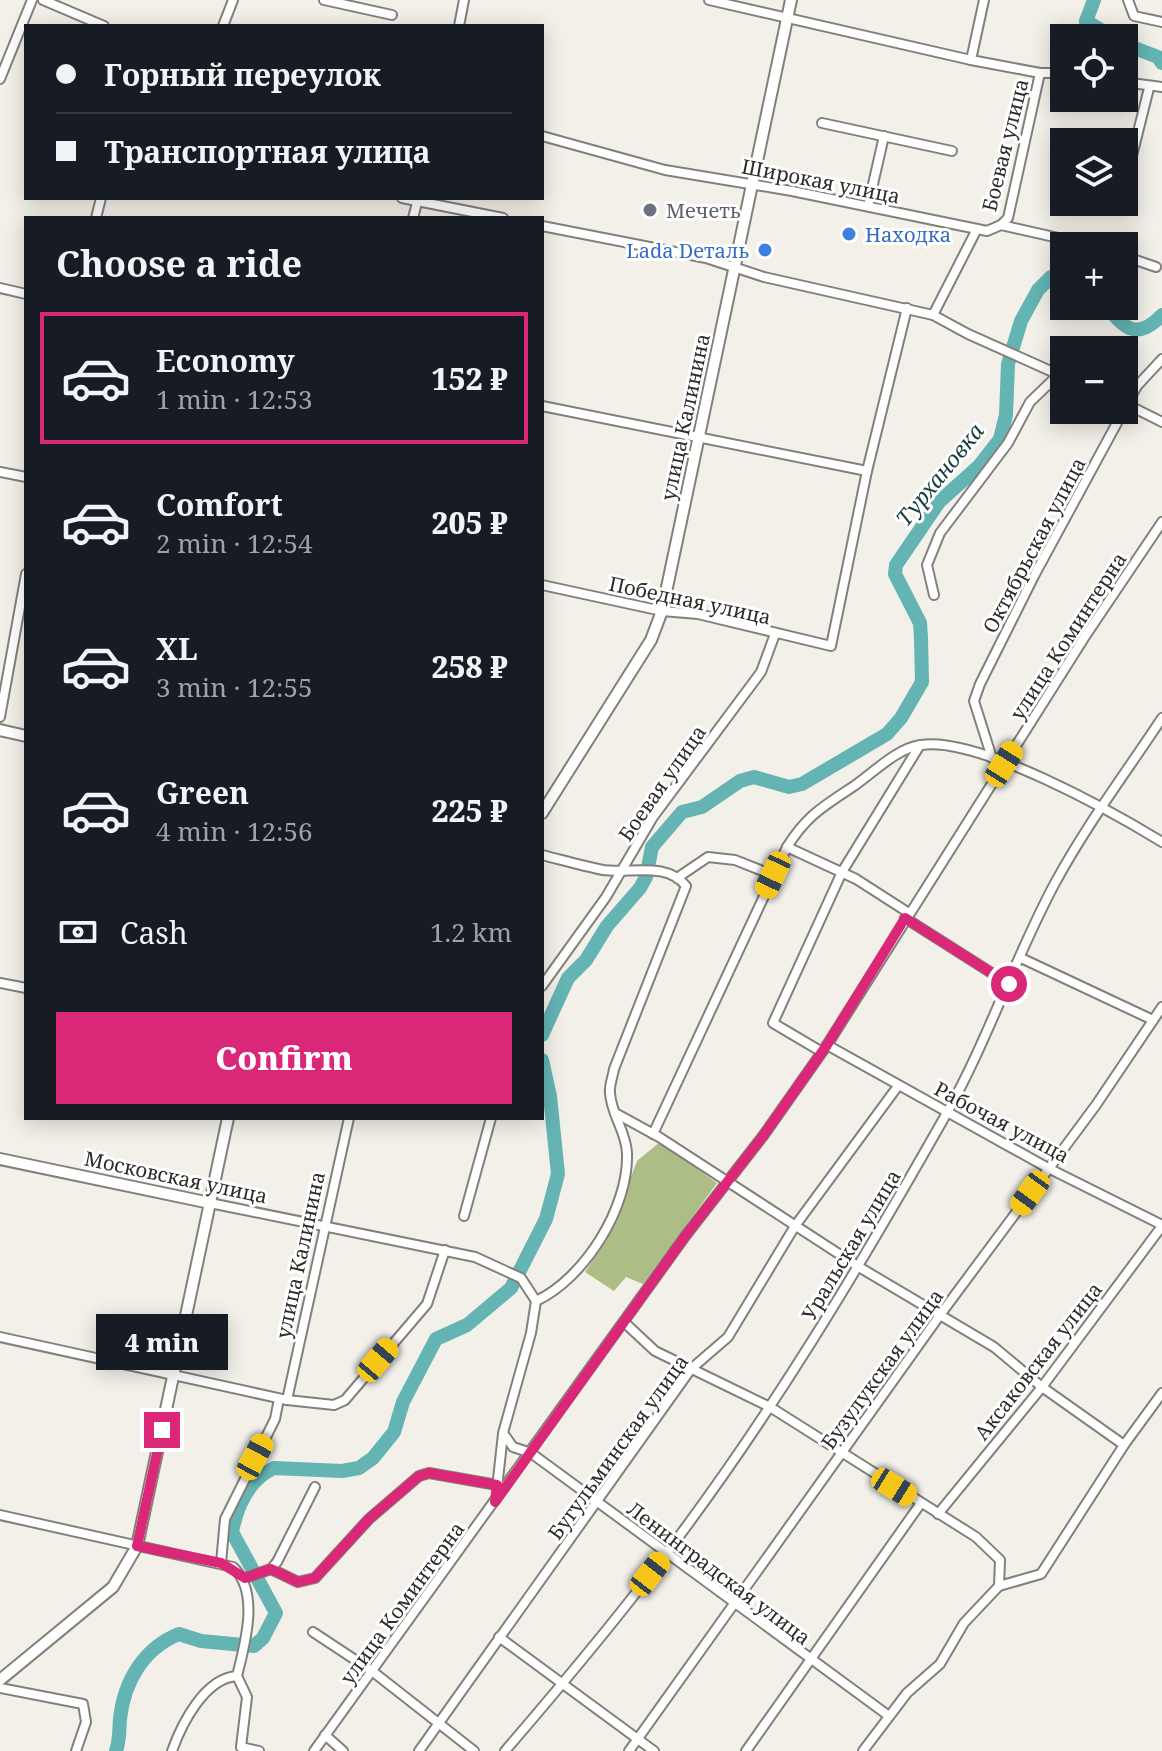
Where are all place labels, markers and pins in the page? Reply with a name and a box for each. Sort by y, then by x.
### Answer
place label: Мечеть [666,197,741,224]
marker: Мечеть [641,201,659,219]
place label: Находка [865,221,951,248]
marker: Находка [840,225,858,243]
place label: Lada Dеталь [626,237,749,264]
marker: Lada Dеталь [756,241,774,259]

